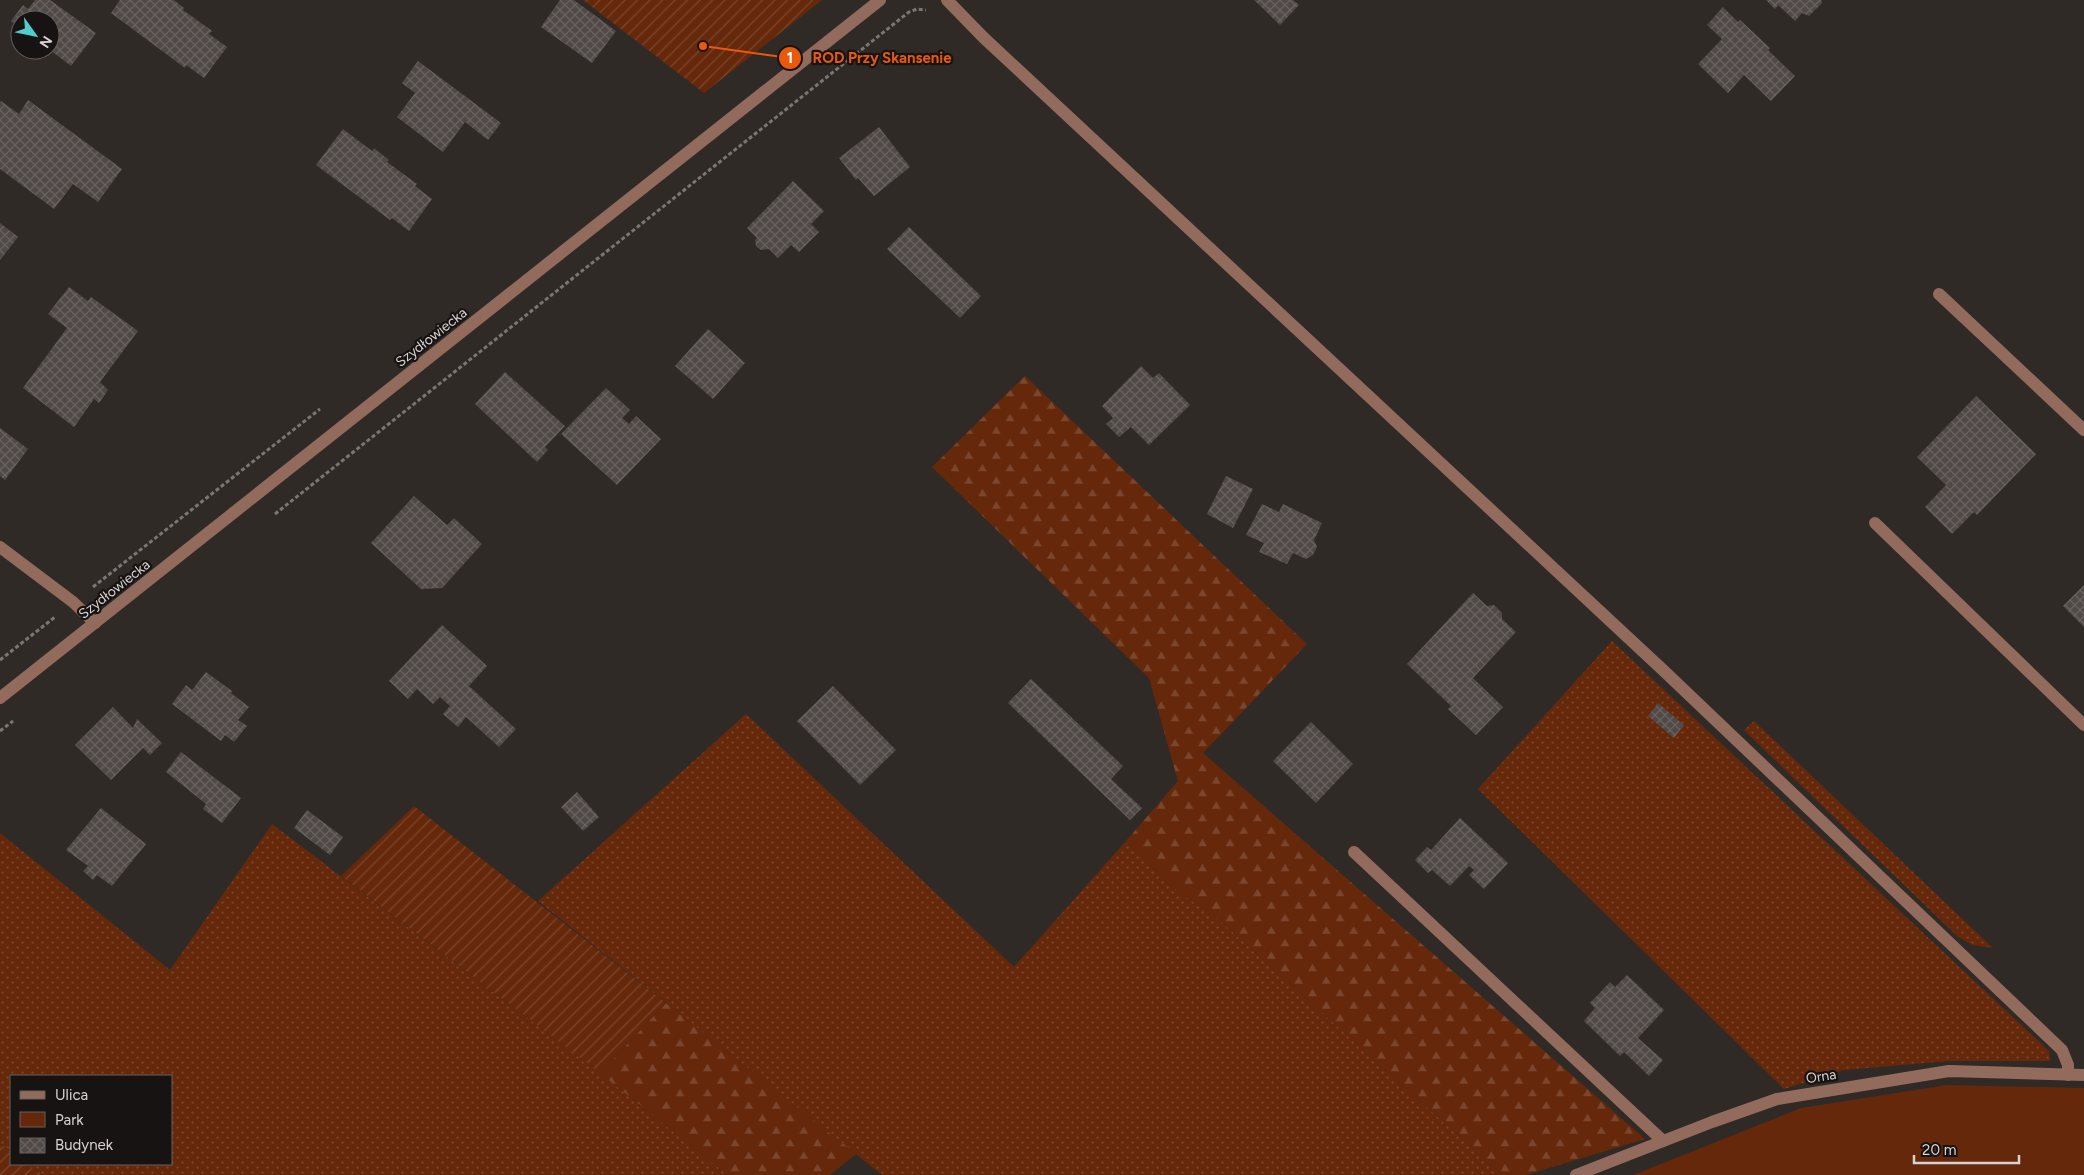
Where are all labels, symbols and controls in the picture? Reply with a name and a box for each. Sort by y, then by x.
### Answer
north arrow [10,10,60,60]
text: N [35,33,56,51]
callout: ROD Przy Skansenie [777,43,961,73]
text: 1 [787,49,793,67]
text: ROD Przy Skansenie [813,49,952,67]
street label: Szydłowiecka [392,304,470,371]
street label: Szydłowiecka [75,556,153,623]
street label: Orna [1805,1066,1838,1087]
legend [10,1075,172,1165]
text: Ulica [55,1086,88,1104]
text: Park [55,1111,84,1129]
scale bar [1914,1132,2019,1164]
text: Budynek [55,1136,114,1154]
text: 20 m [1922,1141,1956,1159]

